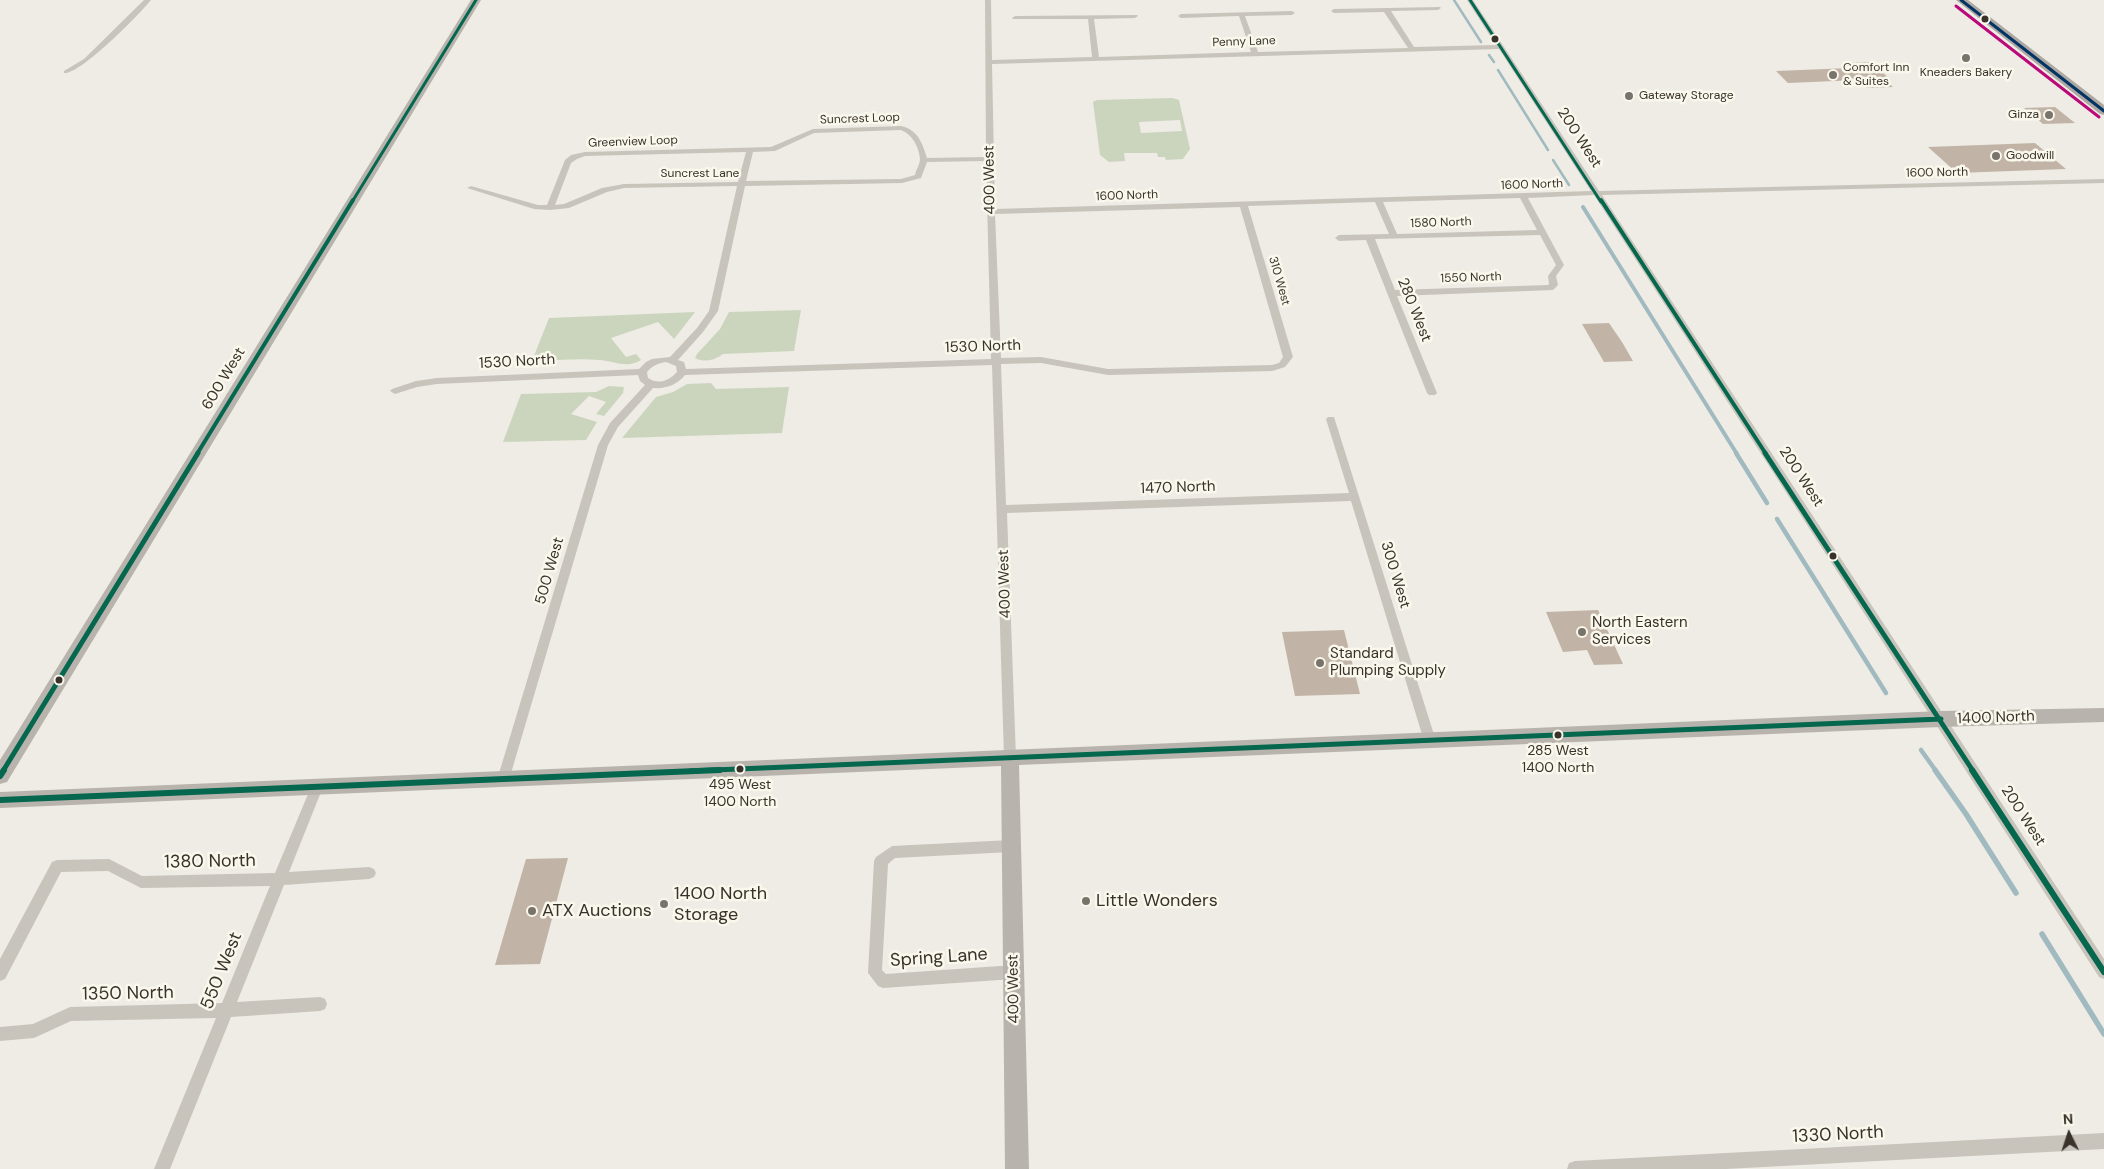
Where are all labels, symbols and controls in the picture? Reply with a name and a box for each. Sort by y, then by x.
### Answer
unlabelled marker [1980,14,1990,24]
street label: Penny Lane [1212,34,1276,50]
unlabelled marker [1490,34,1500,44]
marker: Kneaders Bakery [1960,52,1972,64]
place label: Comfort Inn & Suites [1843,61,1909,89]
place label: Kneaders Bakery [1920,66,2012,80]
marker: Comfort Inn & Suites [1827,69,1839,81]
place label: Gateway Storage [1639,89,1734,103]
marker: Gateway Storage [1623,90,1635,102]
street label: 200 West [1553,104,1605,172]
place label: Ginza [2008,108,2039,122]
marker: Ginza [2043,109,2055,121]
street label: Suncrest Loop [820,110,900,128]
street label: Greenview Loop [588,133,678,151]
street label: 400 West [980,145,1000,215]
place label: Goodwill [2006,149,2054,163]
marker: Goodwill [1990,150,2002,162]
street label: 1600 North [1906,165,1968,181]
street label: Suncrest Lane [661,167,739,181]
street label: 1600 North [1501,177,1563,193]
street label: 1600 North [1096,188,1158,204]
street label: 1580 North [1410,215,1472,231]
street label: 310 West [1265,255,1293,307]
street label: 1550 North [1440,270,1502,286]
street label: 280 West [1393,276,1435,344]
street label: 1530 North [945,337,1021,357]
street label: 600 West [198,345,250,413]
street label: 1530 North [478,351,556,373]
street label: 200 West [1775,443,1827,511]
street label: 1470 North [1140,478,1216,498]
street label: 500 West [532,535,568,607]
street label: 300 West [1376,540,1414,610]
street label: 400 West [995,549,1015,619]
unlabelled marker [1828,551,1838,561]
place label: North Eastern Services [1592,614,1687,649]
marker: North Eastern Services [1576,626,1588,638]
place label: Standard Plumping Supply [1330,645,1446,680]
marker: Standard Plumping Supply [1314,657,1326,669]
unlabelled marker [54,675,64,685]
street label: 1400 North [1957,708,2035,728]
marker: 285 West 1400 North [1553,730,1563,740]
place label: 285 West 1400 North [1522,743,1594,776]
marker: 495 West 1400 North [735,764,745,774]
place label: 495 West 1400 North [704,777,776,810]
street label: 200 West [1997,782,2049,850]
street label: 1380 North [164,850,256,874]
place label: 1400 North Storage [674,883,767,926]
place label: Little Wonders [1096,890,1218,912]
marker: Little Wonders [1080,895,1092,907]
marker: 1400 North Storage [658,898,670,910]
place label: ATX Auctions [542,900,652,922]
marker: ATX Auctions [526,905,538,917]
street label: 550 West [197,929,247,1013]
street label: Spring Lane [890,944,988,972]
street label: 400 West [1004,954,1024,1024]
street label: 1350 North [82,982,174,1006]
north arrow [2044,1109,2094,1159]
text: N [2062,1110,2074,1128]
street label: 1330 North [1792,1122,1884,1148]

